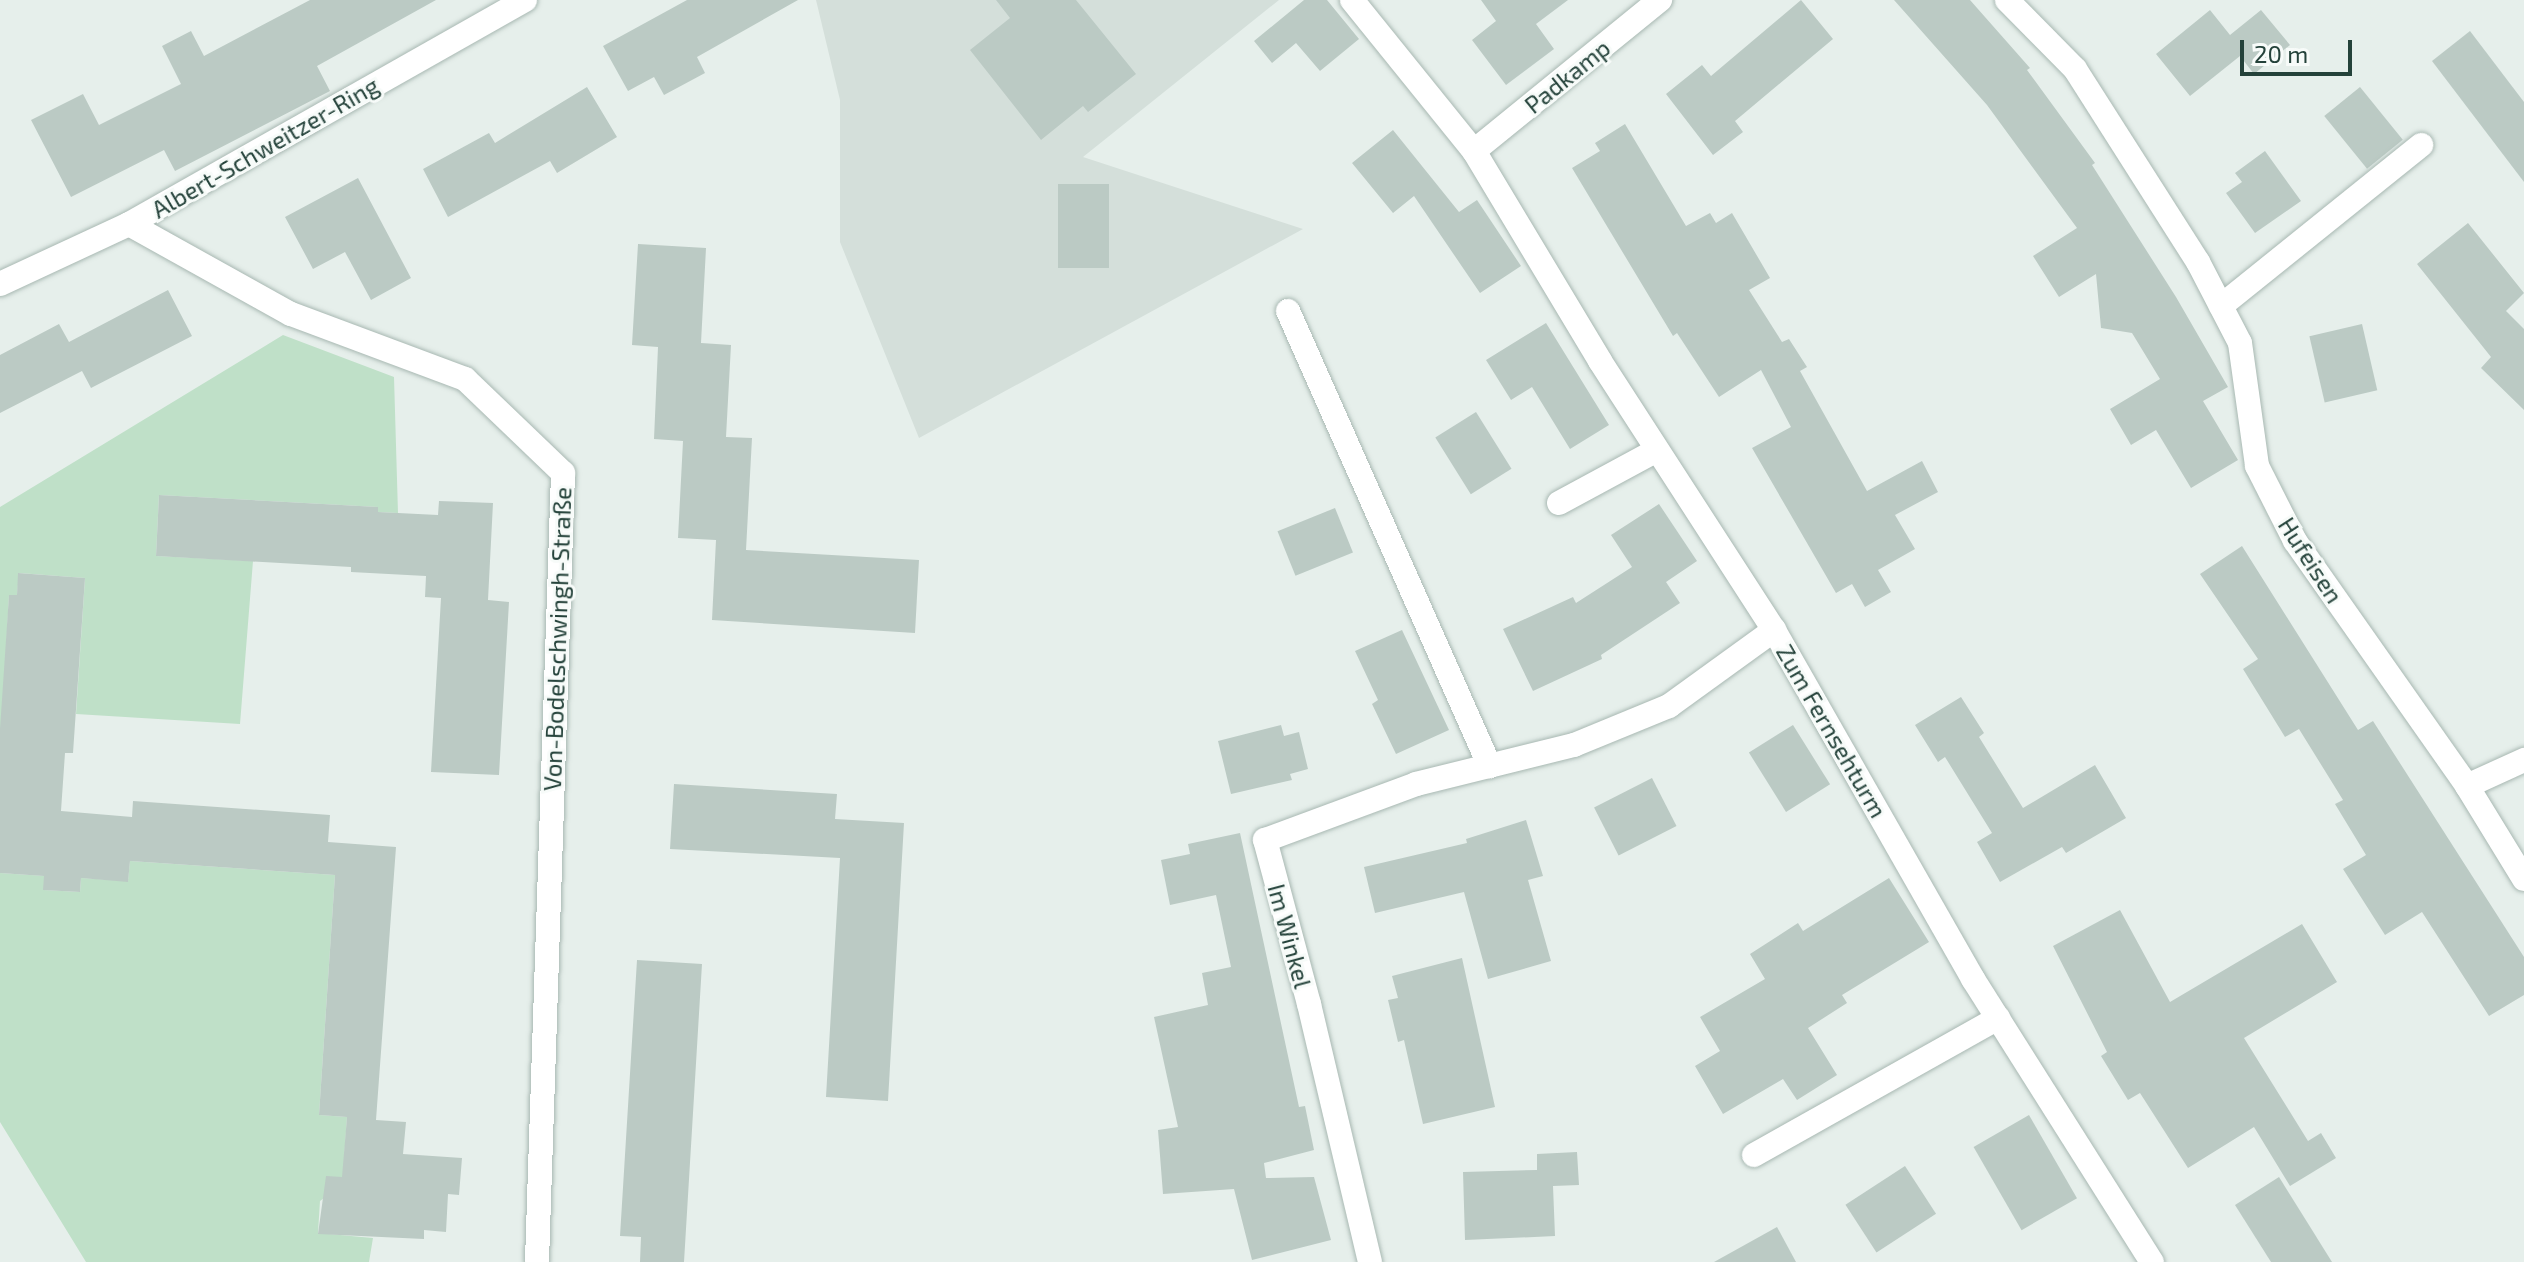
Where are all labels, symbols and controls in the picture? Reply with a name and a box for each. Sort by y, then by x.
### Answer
scale bar [2244,24,2356,74]
street label: Padkamp [1519,33,1615,119]
text: 20 m [2254,39,2308,68]
street label: Albert-Schweitzer-Ring [146,70,384,224]
street label: Von-Bodelschwingh-Straße [537,487,577,791]
street label: Hufeisen [2273,512,2349,608]
street label: Zum Fernsehturm [1771,639,1893,823]
street label: Im Winkel [1262,881,1318,991]

